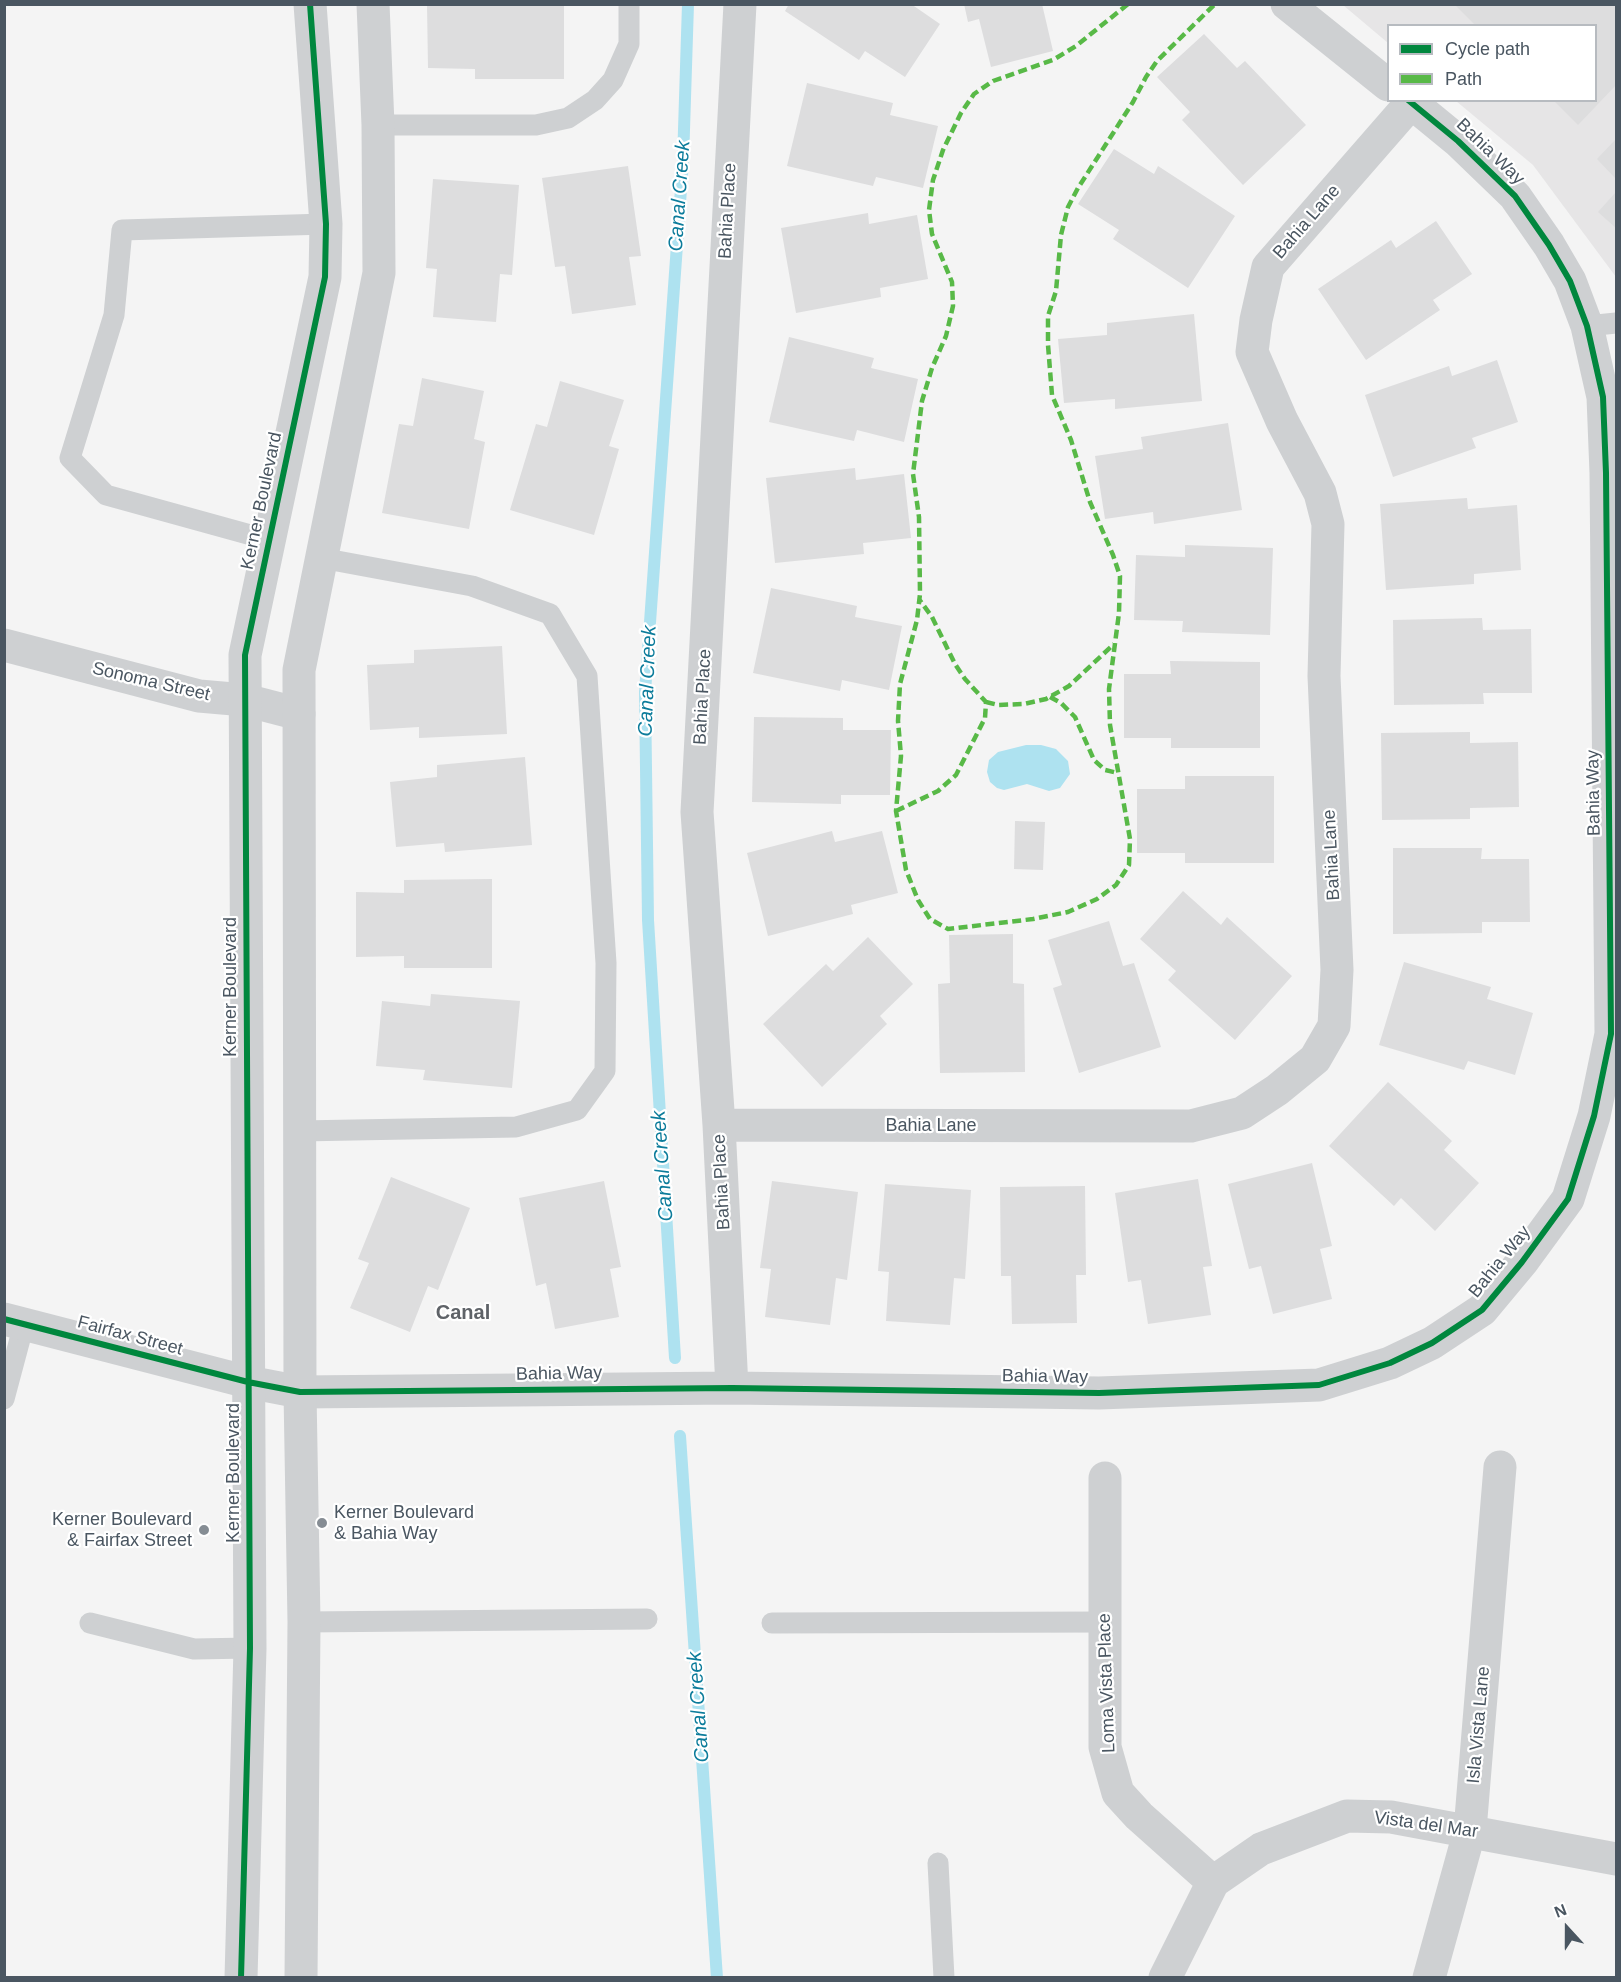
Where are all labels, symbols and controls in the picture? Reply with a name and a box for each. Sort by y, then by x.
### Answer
legend [1387,24,1597,102]
text: Cycle path [1445,39,1530,59]
text: Path [1445,69,1482,89]
street label: Bahia Way [1451,114,1529,190]
water label: Canal Creek [664,140,696,252]
street label: Bahia Place [715,162,741,260]
street label: Bahia Lane [1269,181,1345,263]
street label: Kerner Boulevard [237,430,287,572]
water label: Canal Creek [634,625,662,737]
street label: Bahia Place [690,648,716,746]
street label: Sonoma Street [90,658,212,706]
street label: Bahia Way [1582,750,1606,836]
street label: Bahia Lane [1319,809,1345,901]
street label: Kerner Boulevard [220,917,242,1057]
water label: Canal Creek [647,1110,679,1222]
street label: Bahia Lane [885,1115,977,1137]
street label: Bahia Place [709,1133,735,1231]
street label: Bahia Way [1464,1222,1536,1302]
district label: Canal [436,1301,490,1325]
street label: Fairfax Street [75,1312,185,1360]
street label: Bahia Way [516,1362,602,1386]
street label: Bahia Way [1002,1365,1088,1389]
street label: Kerner Boulevard [223,1403,245,1543]
place label: Kerner Boulevard & Bahia Way [334,1502,474,1544]
place label: Kerner Boulevard & Fairfax Street [52,1509,192,1552]
marker: Kerner Boulevard & Bahia Way [315,1516,329,1530]
marker: Kerner Boulevard & Fairfax Street [197,1523,211,1537]
street label: Loma Vista Place [1094,1613,1120,1753]
water label: Canal Creek [683,1651,715,1763]
street label: Isla Vista Lane [1463,1665,1495,1785]
street label: Vista del Mar [1373,1807,1479,1843]
north arrow [1537,1898,1597,1958]
text: N [1552,1901,1569,1921]

